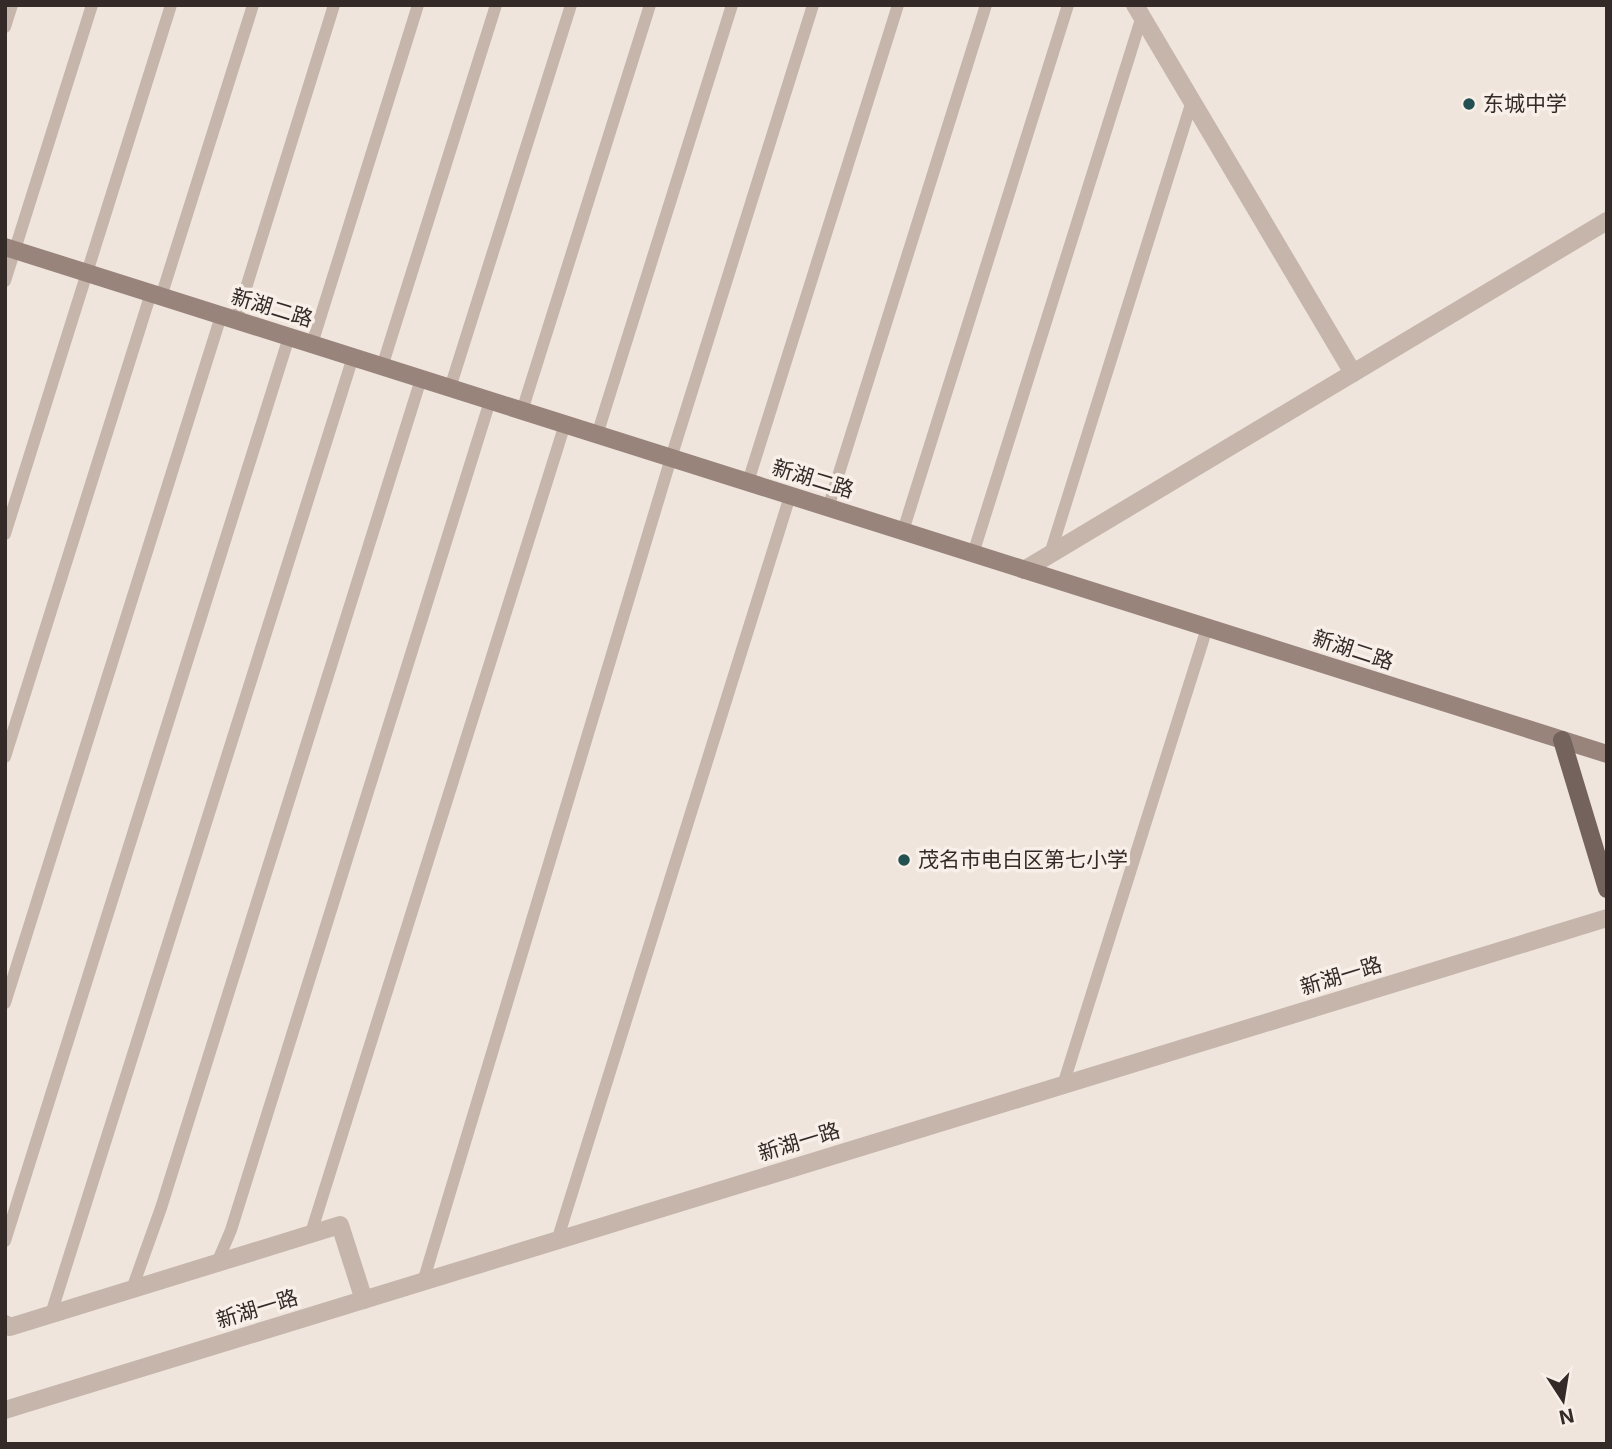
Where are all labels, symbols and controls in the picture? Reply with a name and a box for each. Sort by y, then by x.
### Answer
place label: 东城中学 [1483,91,1567,116]
marker: 东城中学 [1461,96,1477,112]
street label: 新湖二路 [228,283,316,332]
street label: 新湖二路 [769,454,857,503]
street label: 新湖二路 [1309,625,1397,674]
place label: 茂名市电白区第七小学 [918,847,1128,872]
marker: 茂名市电白区第七小学 [896,852,912,868]
street label: 新湖一路 [1297,951,1385,1000]
street label: 新湖一路 [755,1117,843,1166]
street label: 新湖一路 [213,1284,301,1333]
north arrow [1528,1365,1598,1435]
text: N [1557,1403,1576,1429]

